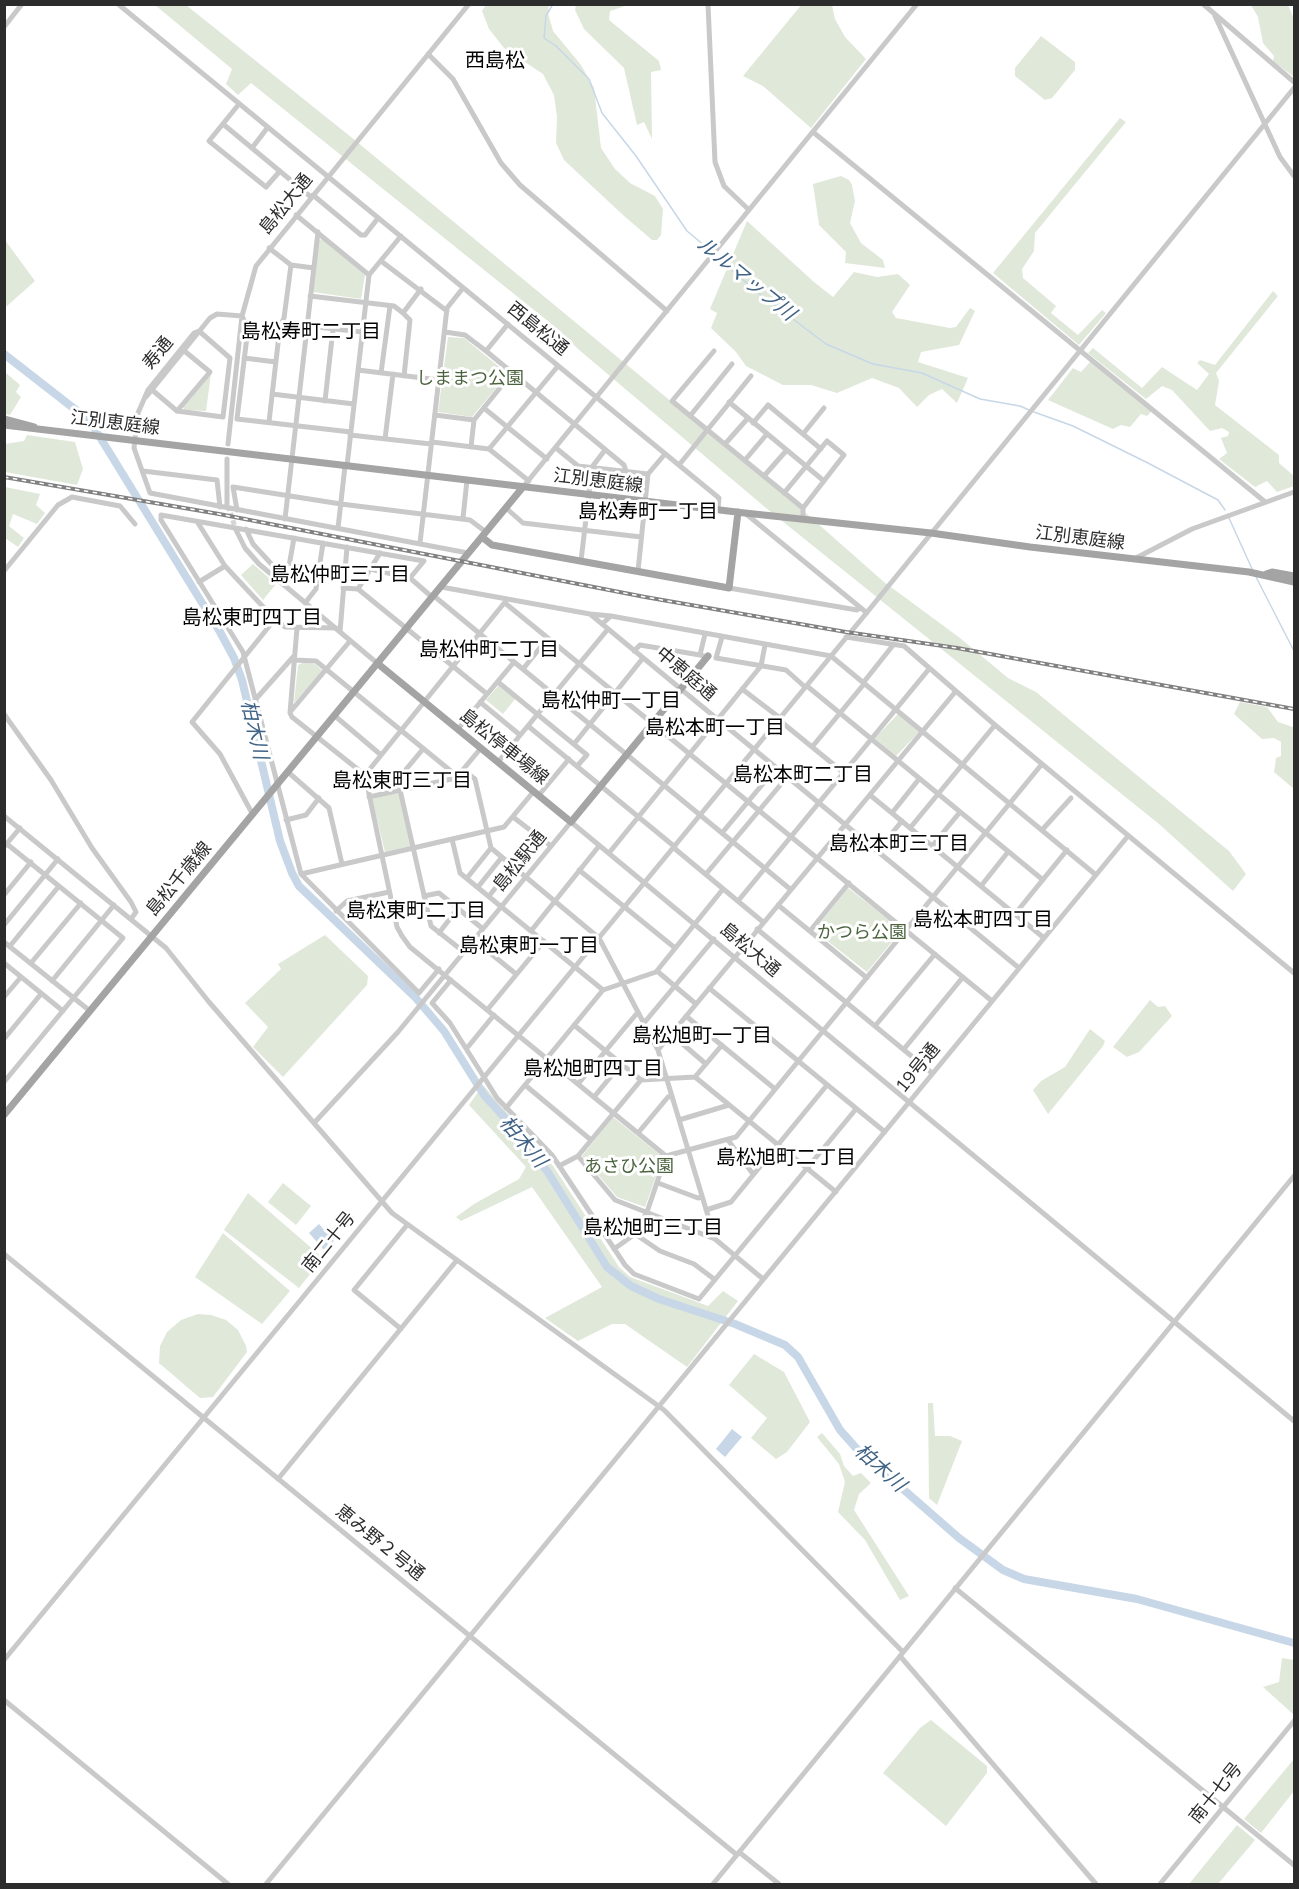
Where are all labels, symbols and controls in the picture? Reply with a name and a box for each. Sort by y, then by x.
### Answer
district label: 西島松 [465,49,525,73]
street label: 島松大通 [255,169,317,239]
water label: ルルマップ川 [692,232,800,326]
street label: 西島松通 [503,298,573,360]
district label: 島松寿町二丁目 [241,320,381,344]
street label: 寿通 [138,332,178,374]
park label: しままつ公園 [416,368,524,390]
street label: 江別恵庭線 [69,407,161,439]
street label: 江別恵庭線 [552,465,644,497]
district label: 島松寿町一丁目 [578,500,718,524]
street label: 江別恵庭線 [1034,522,1126,554]
district label: 島松仲町三丁目 [270,563,410,587]
district label: 島松東町四丁目 [182,606,322,630]
district label: 島松仲町二丁目 [419,638,559,662]
street label: 中恵庭通 [651,643,721,705]
district label: 島松仲町一丁目 [541,689,681,713]
water label: 柏木川 [236,698,272,762]
street label: 島松停車場線 [455,705,553,789]
district label: 島松本町一丁目 [645,716,785,740]
district label: 島松本町二丁目 [733,763,873,787]
district label: 島松東町三丁目 [332,769,472,793]
street label: 島松駅通 [489,826,551,896]
district label: 島松本町三丁目 [829,832,969,856]
street label: 島松千歳線 [142,838,216,920]
district label: 島松東町二丁目 [346,899,486,923]
district label: 島松本町四丁目 [913,908,1053,932]
street label: 島松大通 [715,919,785,981]
park label: かつら公園 [817,922,907,944]
district label: 島松東町一丁目 [459,934,599,958]
district label: 島松旭町一丁目 [632,1024,772,1048]
street label: 19号通 [891,1039,945,1097]
district label: 島松旭町四丁目 [523,1057,663,1081]
water label: 柏木川 [495,1111,551,1173]
district label: 島松旭町二丁目 [716,1146,856,1170]
park label: あさひ公園 [584,1156,674,1178]
street label: 南二十号 [298,1207,360,1277]
district label: 島松旭町三丁目 [583,1216,723,1240]
water label: 柏木川 [850,1439,910,1497]
street label: 恵み野２号通 [331,1501,429,1585]
street label: 南十七号 [1185,1758,1247,1828]

